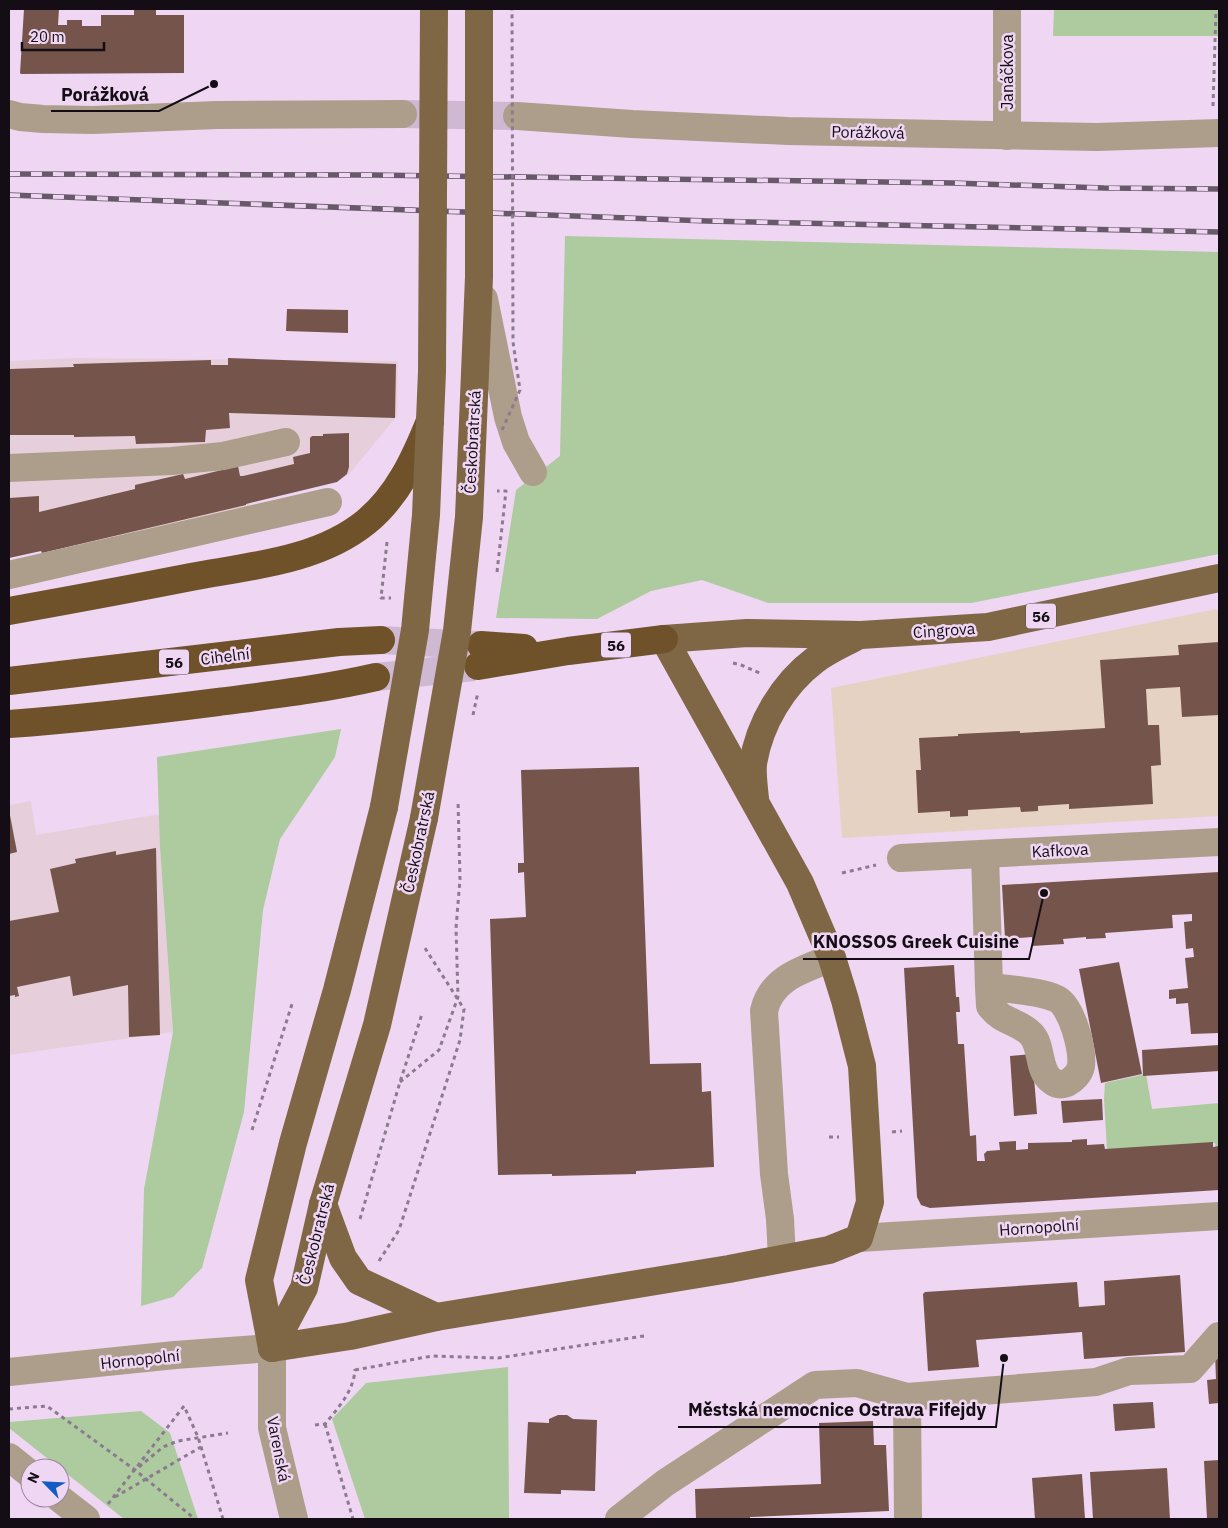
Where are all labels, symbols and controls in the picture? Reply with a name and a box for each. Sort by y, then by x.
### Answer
scale bar [22,20,105,52]
text: 20 m [30,27,65,46]
street label: Janáčkova [997,34,1017,110]
callout: Porážková [51,78,159,111]
text: Porážková [61,83,149,106]
street label: Porážková [831,121,905,143]
street label: Českobratrská [458,389,485,494]
road number: 56 [1026,604,1056,628]
street label: Cingrova [912,618,976,642]
road number: 56 [601,632,631,658]
street label: Cihelní [199,643,251,669]
road number: 56 [159,650,189,674]
street label: Českobratrská [396,789,439,895]
street label: Kafkova [1031,839,1089,861]
callout: KNOSSOS Greek Cuisine [803,926,1029,959]
text: KNOSSOS Greek Cuisine [813,930,1019,953]
street label: Českobratrská [293,1181,338,1287]
street label: Hornopolní [998,1214,1080,1240]
street label: Hornopolní [99,1345,181,1373]
callout: Městská nemocnice Ostrava Fifejdy [678,1394,996,1427]
text: Městská nemocnice Ostrava Fifejdy [688,1398,986,1421]
street label: Varenská [263,1415,295,1484]
north arrow [20,1458,70,1508]
text: N [23,1469,43,1486]

